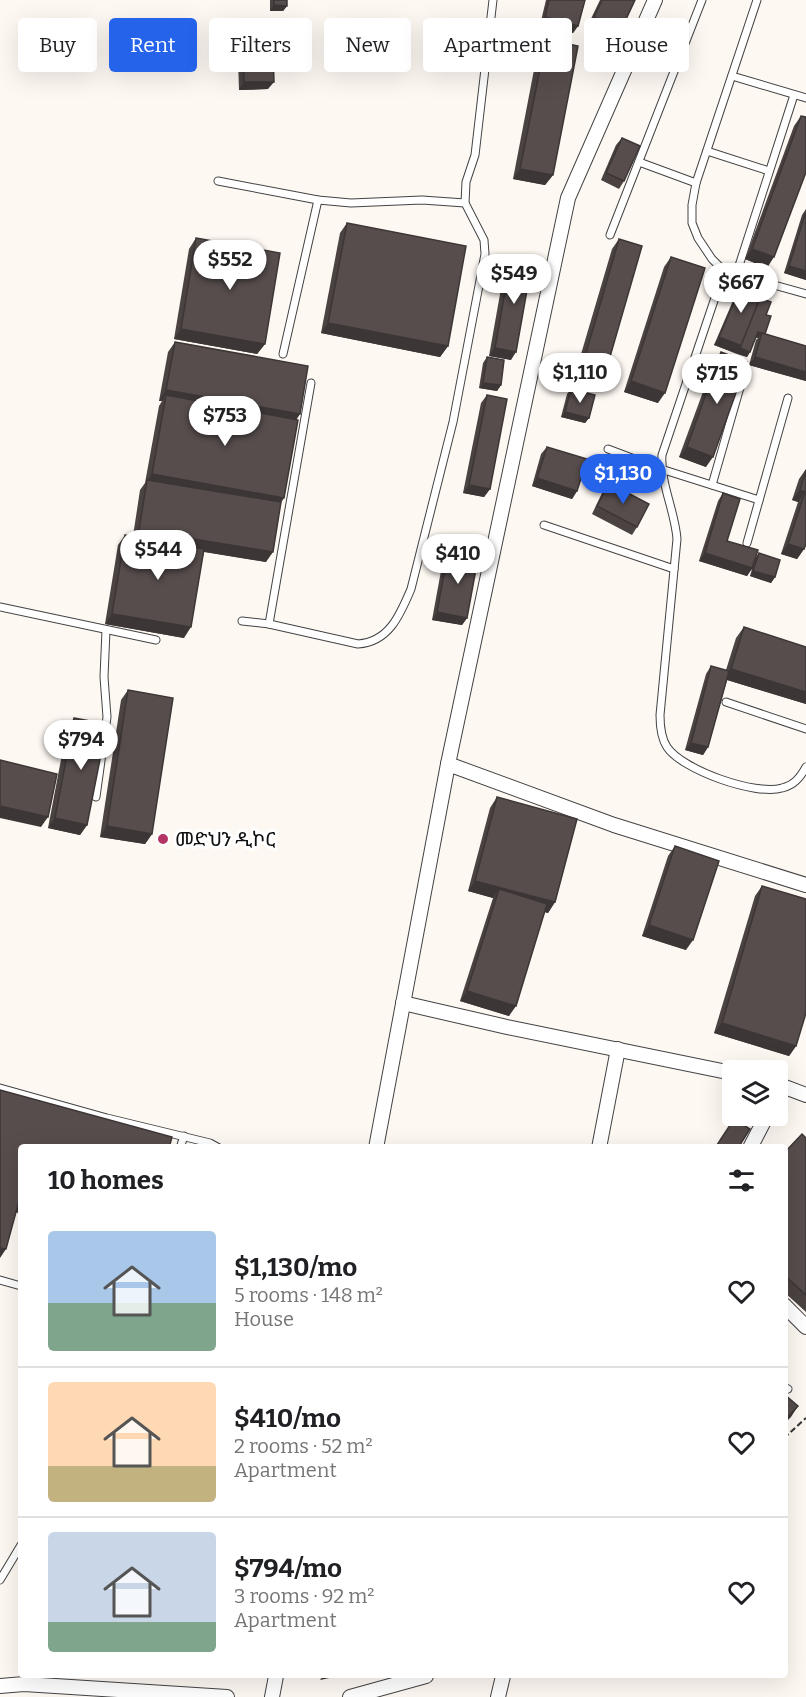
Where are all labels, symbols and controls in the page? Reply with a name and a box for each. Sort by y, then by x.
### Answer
chip: Buy [18,18,97,72]
chip: Rent [109,18,197,72]
chip: Filters [209,18,312,72]
chip: New [324,18,411,72]
chip: Apartment [423,18,572,72]
chip: House [584,18,689,72]
pin: $552 [194,240,266,291]
text: $552 [207,247,253,271]
pin: $549 [478,254,550,305]
text: $549 [490,261,538,285]
pin: $667 [705,263,777,314]
text: $667 [718,270,764,294]
pin: $1,110 [531,353,629,404]
pin: $715 [681,354,753,405]
text: $1,110 [552,360,608,384]
text: $715 [696,361,738,385]
pin: $753 [189,396,261,447]
text: $753 [203,403,247,427]
pin: $1,130 [574,454,672,505]
text: $1,130 [594,461,652,485]
pin: $544 [122,530,194,581]
pin: $410 [422,534,494,585]
text: $544 [134,537,182,561]
text: $410 [435,541,481,565]
pin: $794 [45,720,117,771]
text: $794 [58,727,104,751]
place label: መድህን ዲኮር [175,827,275,851]
marker: መድህን ዲኮር [156,832,170,846]
map controls [722,1060,788,1126]
button: layers [722,1060,788,1126]
icon: filters [725,1164,758,1197]
text: 10 homes [48,1165,164,1196]
text: $1,130/mo [234,1252,357,1283]
icon: home [96,1255,168,1327]
icon: heart [725,1275,758,1308]
text: 5 rooms · 148 m² [234,1283,383,1307]
text: House [234,1307,294,1331]
text: $410/mo [234,1403,341,1434]
icon: home [96,1406,168,1478]
icon: heart [725,1426,758,1459]
text: 2 rooms · 52 m² [234,1434,373,1458]
text: Apartment [234,1458,337,1482]
text: $794/mo [234,1553,342,1584]
icon: home [96,1556,168,1628]
icon: heart [725,1576,758,1609]
text: 3 rooms · 92 m² [234,1584,374,1608]
text: Apartment [234,1608,337,1632]

